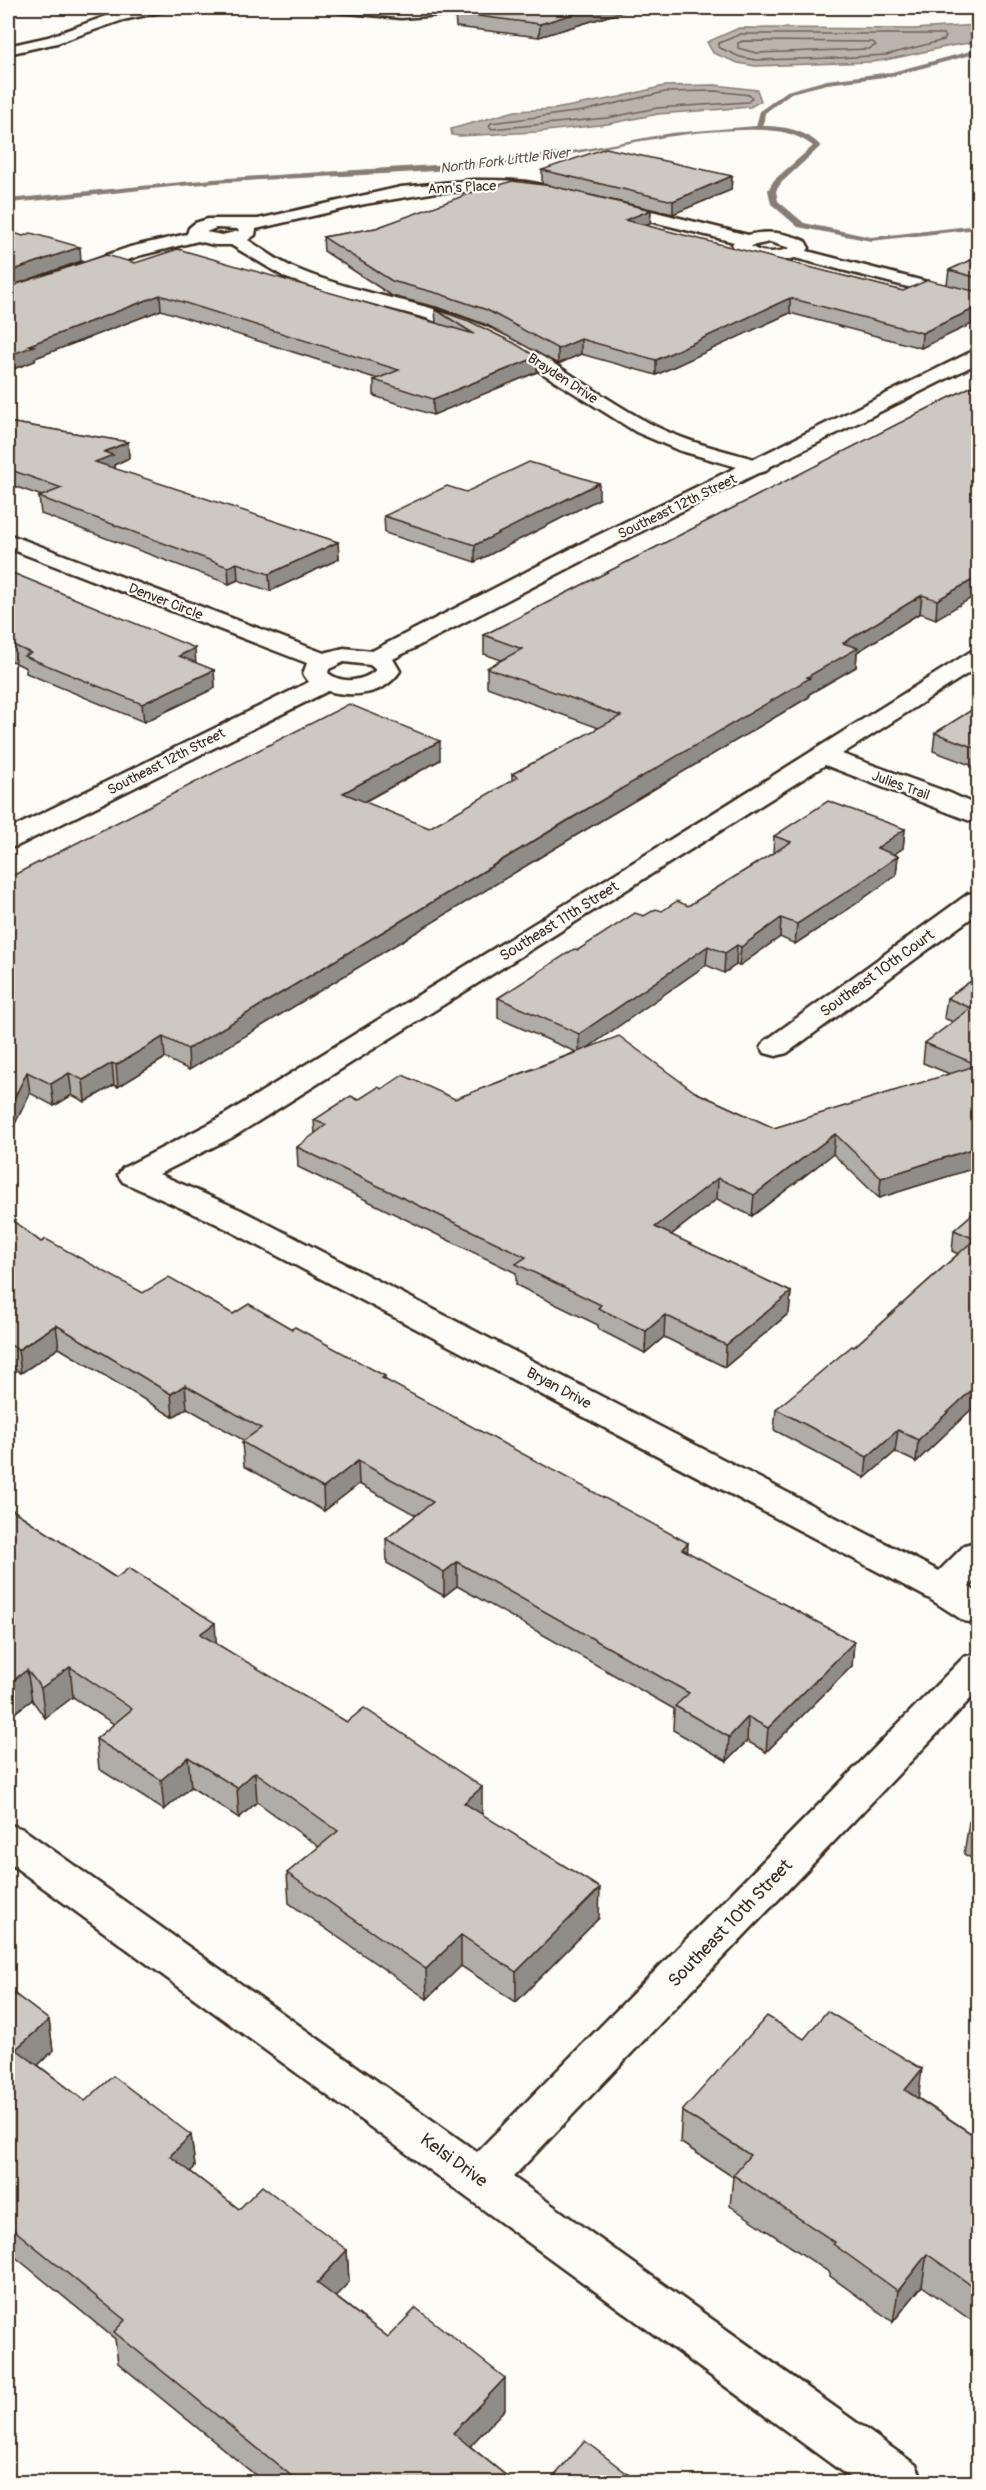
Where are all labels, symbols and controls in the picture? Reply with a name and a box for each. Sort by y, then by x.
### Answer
water label: North Fork Little River [439,144,573,177]
street label: Ann's Place [427,177,497,198]
street label: Brayden Drive [525,350,601,407]
street label: Southeast 12th Street [615,470,740,543]
street label: Denver Circle [126,580,205,623]
street label: Southeast 12th Street [105,724,228,798]
street label: Julies Trail [870,767,932,804]
street label: Southeast 11th Street [496,877,623,966]
street label: Southeast 10th Court [816,925,939,1021]
street label: Bryan Drive [523,1363,595,1414]
street label: Southeast 10th Street [663,1854,798,1992]
street label: Kelsi Drive [416,2128,492,2193]

